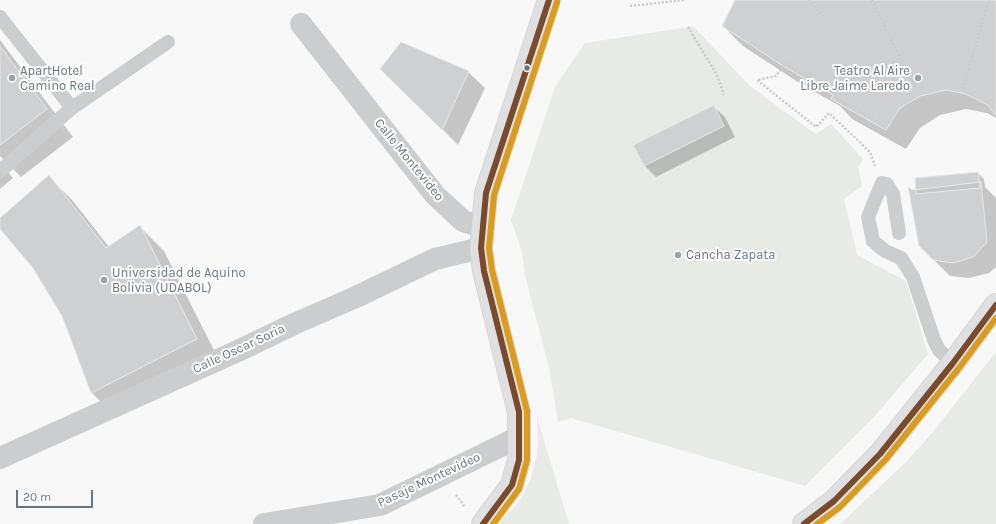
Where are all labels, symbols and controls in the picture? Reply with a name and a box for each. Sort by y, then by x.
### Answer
place label: ApartHotel Camino Real [20,63,95,94]
unlabelled marker [522,63,532,73]
place label: Teatro Al Aire Libre Jaime Laredo [800,63,910,94]
marker: ApartHotel Camino Real [7,73,17,83]
marker: Teatro Al Aire Libre Jaime Laredo [913,73,923,83]
street label: Calle Montevideo [371,116,447,204]
place label: Cancha Zapata [686,247,775,263]
marker: Cancha Zapata [673,250,683,260]
place label: Universidad de Aquino Bolivia (UDABOL) [112,265,246,296]
marker: Universidad de Aquino Bolivia (UDABOL) [99,275,109,285]
street label: Calle Oscar Soria [191,321,287,377]
street label: Pasaje Montevideo [375,449,483,511]
scale bar [18,482,95,508]
text: 20 m [23,490,51,504]

